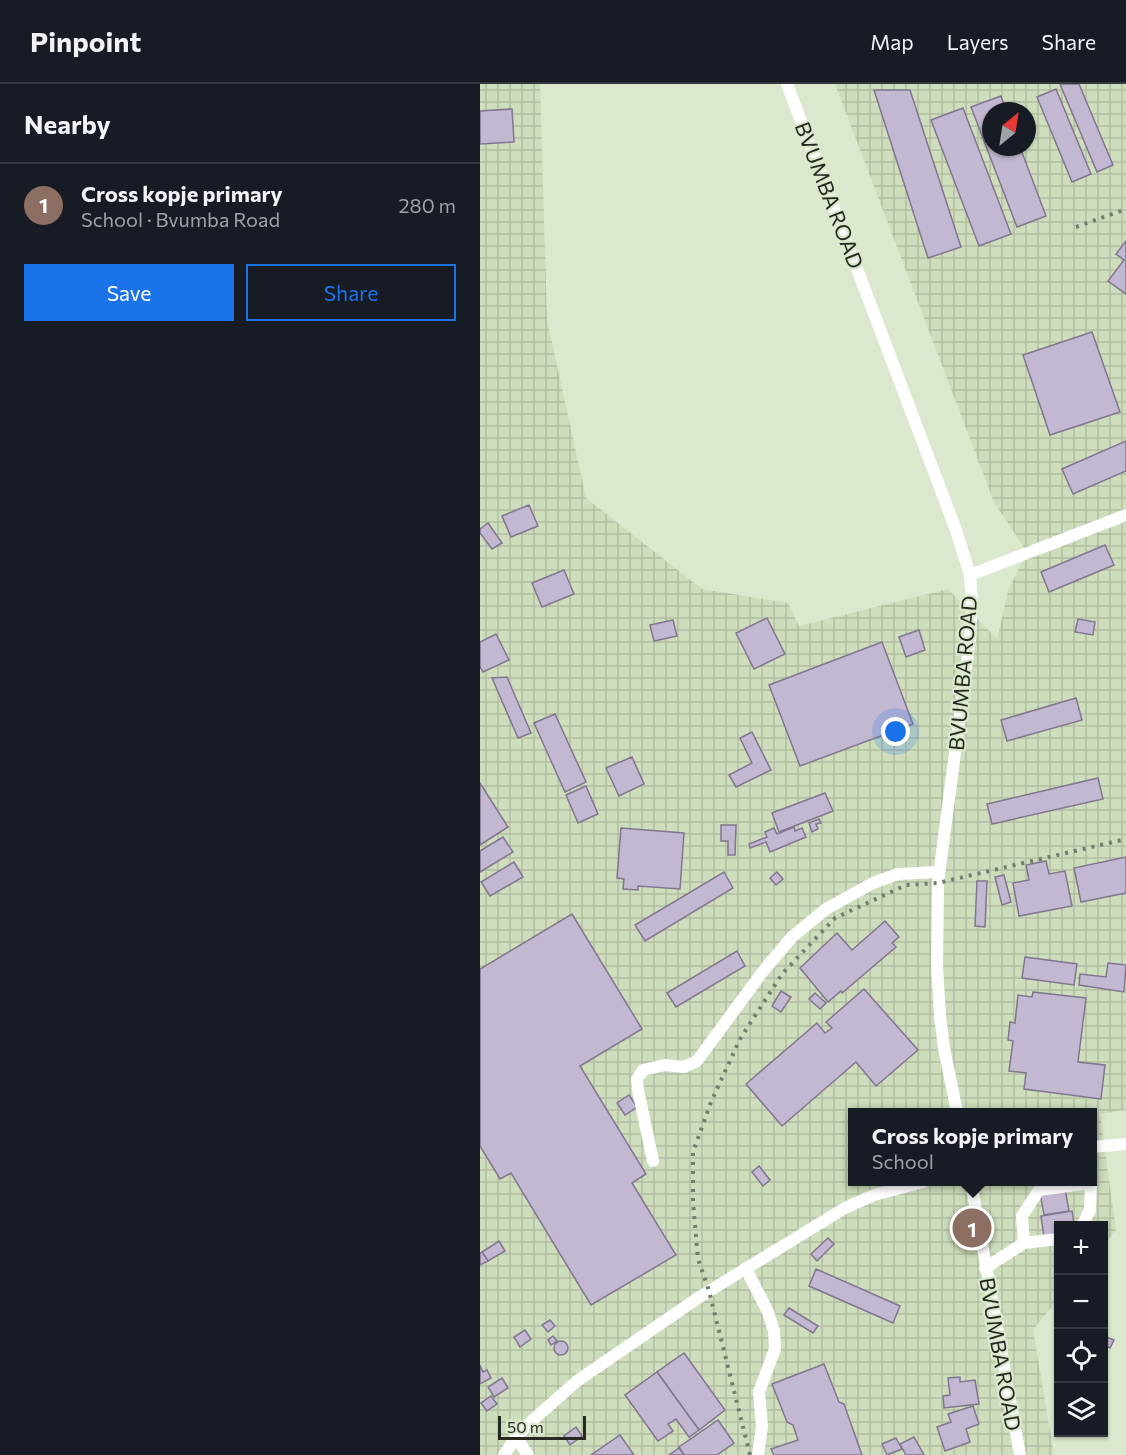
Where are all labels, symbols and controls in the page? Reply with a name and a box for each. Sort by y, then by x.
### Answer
text: Pinpoint [30,24,141,58]
text: Map [870,29,914,54]
text: Layers [947,29,1009,54]
text: Share [1042,29,1096,54]
north arrow [982,102,1036,156]
text: Nearby [24,108,111,139]
street label: BVUMBA ROAD [790,118,870,272]
text: Cross kopje primary [81,180,283,207]
text: 1 [39,193,48,217]
text: 280 m [398,193,456,217]
text: School · Bvumba Road [81,207,280,231]
button: Save [24,264,234,321]
button: Share [246,264,456,321]
street label: BVUMBA ROAD [943,595,981,751]
your location [881,717,910,746]
popup [848,1108,1097,1186]
text: Cross kopje primary [872,1122,1073,1149]
text: School [872,1149,934,1173]
pin: 1 [952,1206,992,1250]
map controls [1054,1221,1108,1437]
button: + [1054,1221,1108,1275]
street label: BVUMBA ROAD [975,1275,1027,1433]
button: − [1054,1275,1108,1329]
button: locate [1054,1329,1108,1383]
button: layers [1054,1383,1108,1437]
scale bar [498,1413,586,1440]
text: 50 m [507,1417,544,1436]

